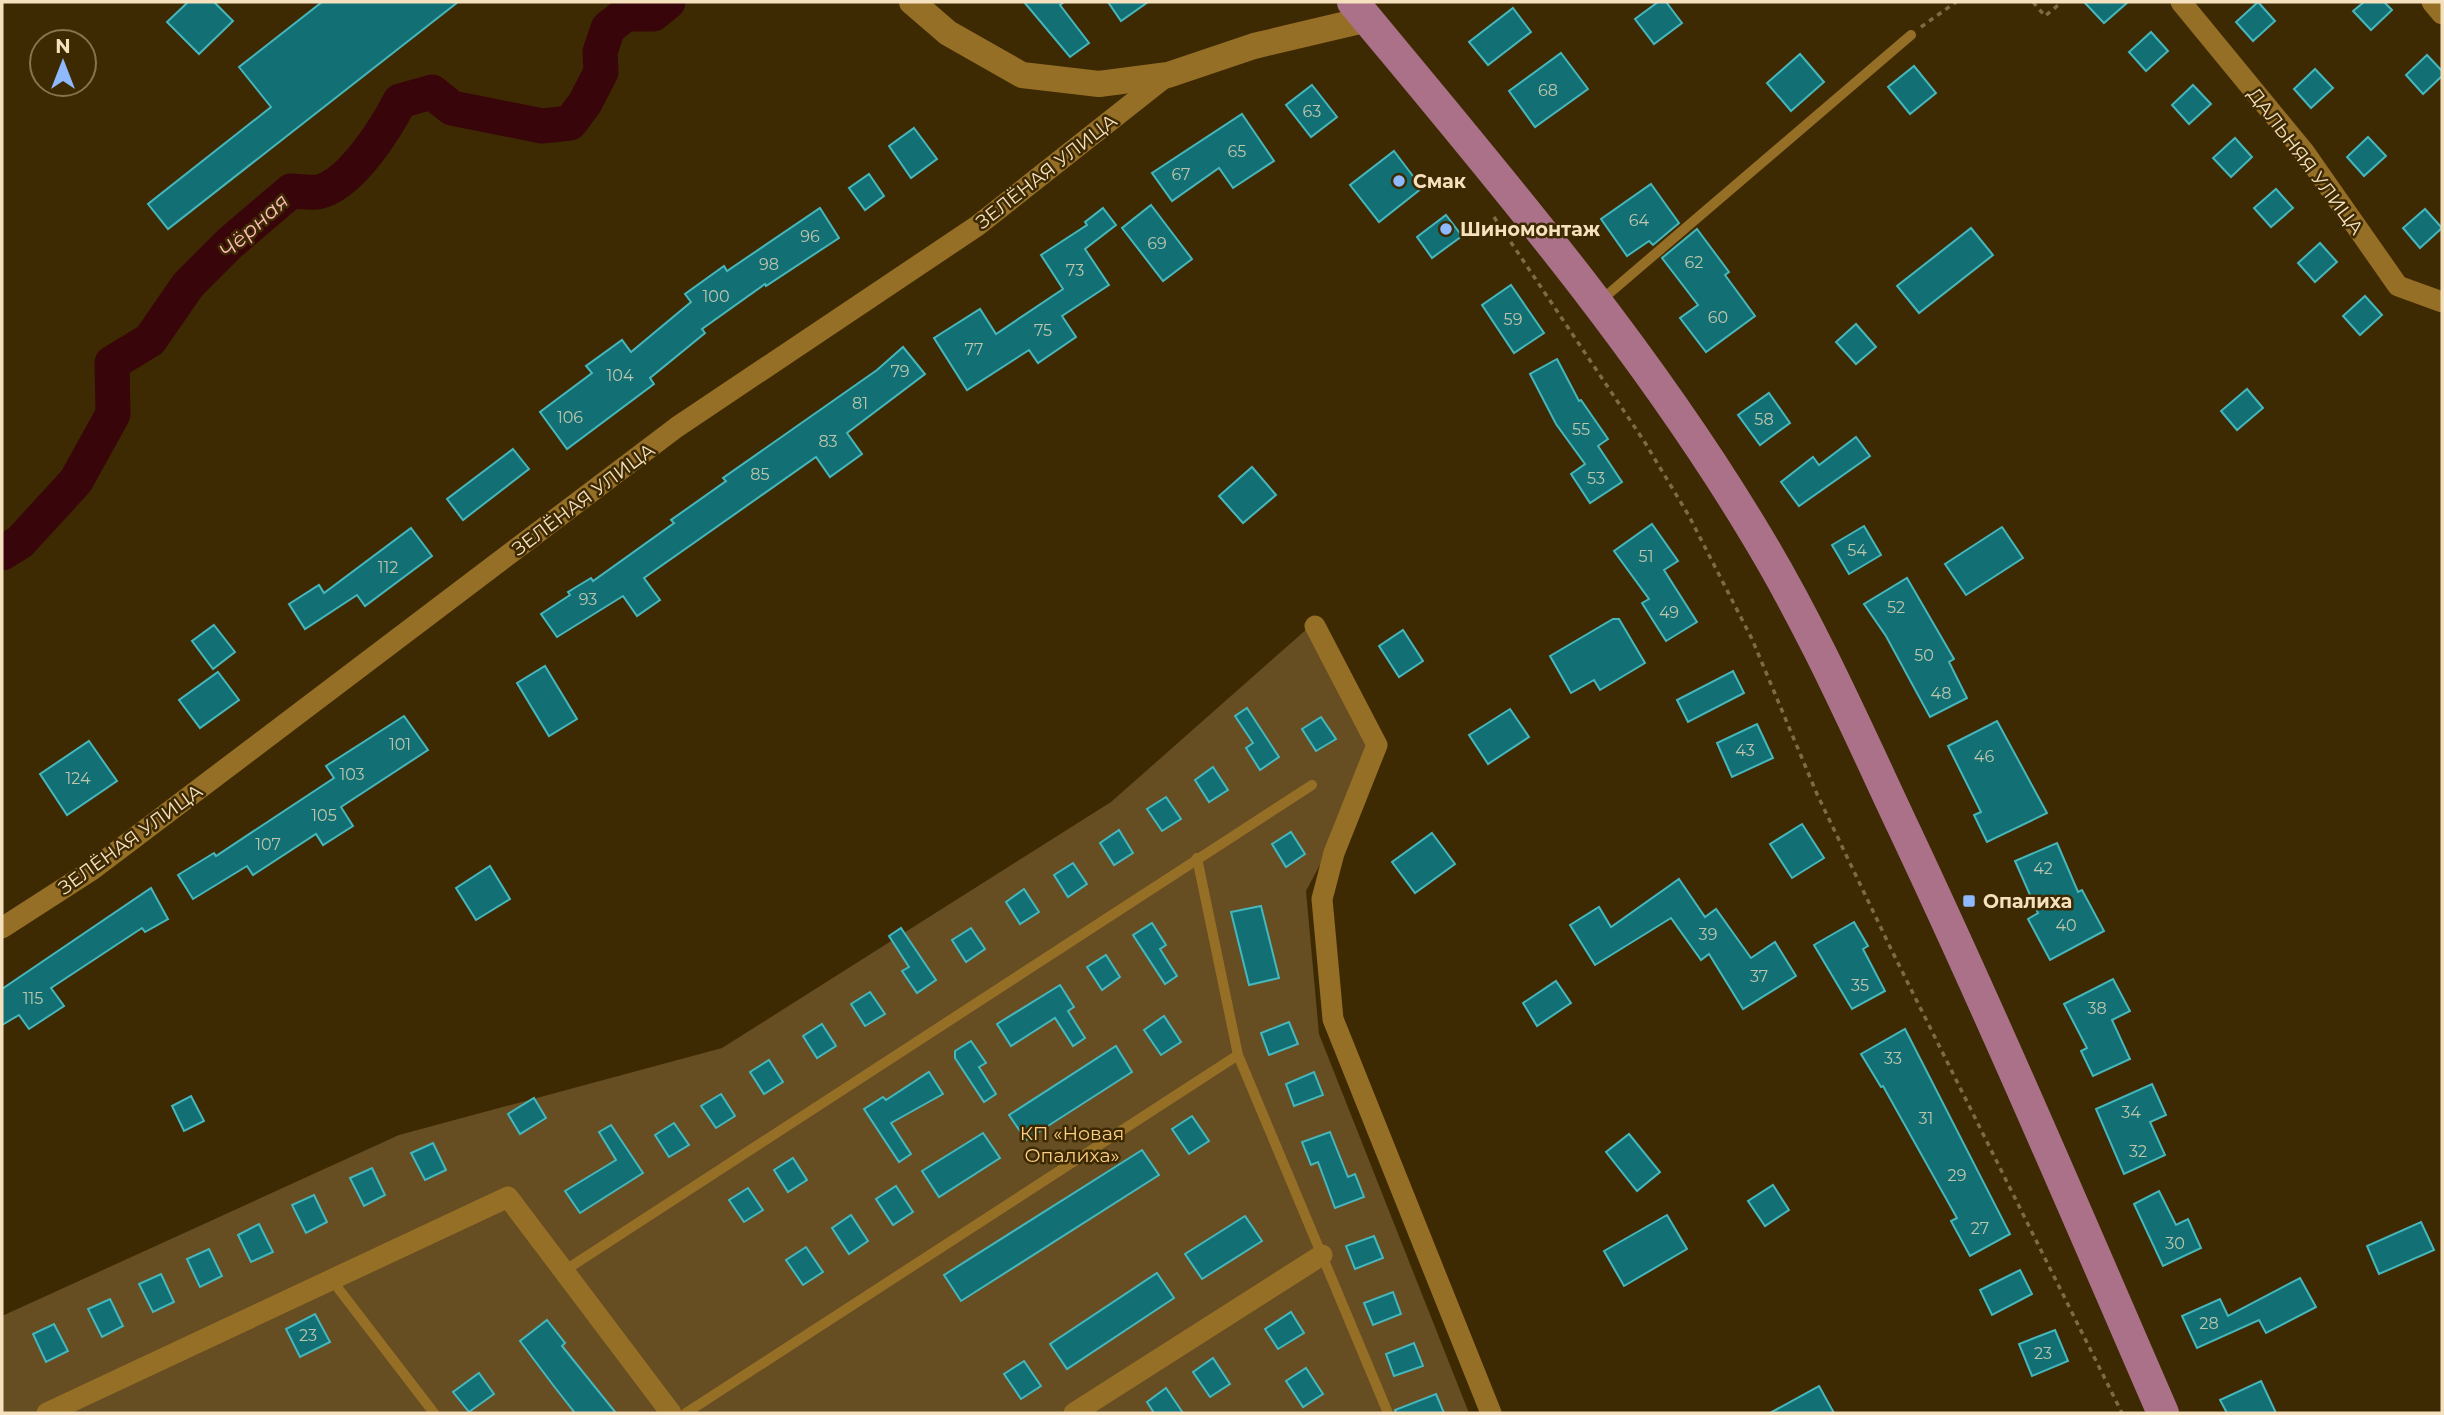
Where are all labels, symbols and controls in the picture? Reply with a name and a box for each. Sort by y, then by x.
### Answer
north arrow [28,28,98,98]
text: N [55,35,71,58]
house number: 68 [1538,81,1558,100]
street label: ДАЛЬНЯЯ УЛИЦА [2243,83,2368,239]
house number: 63 [1303,102,1321,121]
street label: ЗЕЛЁНАЯ УЛИЦА [971,109,1121,234]
house number: 65 [1228,142,1246,161]
house number: 67 [1171,165,1191,184]
place label: Смак [1413,170,1467,193]
marker: Смак [1391,173,1407,189]
water label: Чёрная [214,188,293,263]
house number: 64 [1629,211,1650,230]
place label: Шиномонтаж [1460,218,1601,241]
marker: Шиномонтаж [1438,221,1454,237]
house number: 96 [800,227,820,246]
house number: 69 [1147,234,1167,253]
house number: 62 [1685,253,1703,272]
house number: 98 [759,255,779,274]
house number: 73 [1066,261,1084,280]
house number: 100 [703,287,729,306]
house number: 60 [1708,308,1728,327]
house number: 59 [1504,310,1522,329]
house number: 75 [1034,321,1052,340]
house number: 77 [965,340,983,359]
house number: 79 [890,362,910,381]
house number: 104 [607,366,634,385]
house number: 81 [852,394,868,413]
house number: 106 [557,408,583,427]
house number: 58 [1754,410,1774,429]
house number: 55 [1572,420,1590,439]
house number: 83 [818,432,838,451]
street label: ЗЕЛЁНАЯ УЛИЦА [507,438,659,561]
house number: 85 [750,465,770,484]
house number: 53 [1587,469,1605,488]
house number: 54 [1847,541,1867,560]
house number: 51 [1639,547,1653,566]
house number: 112 [378,558,398,577]
house number: 93 [579,590,597,609]
house number: 52 [1887,598,1905,617]
house number: 49 [1659,603,1679,622]
house number: 50 [1914,646,1934,665]
house number: 48 [1931,684,1951,703]
house number: 101 [389,735,411,754]
house number: 43 [1735,741,1755,760]
house number: 46 [1974,747,1994,766]
house number: 103 [339,765,365,784]
house number: 124 [65,769,91,788]
street label: ЗЕЛЁНАЯ УЛИЦА [54,779,207,899]
house number: 105 [311,806,337,825]
house number: 107 [255,835,281,854]
house number: 42 [2033,859,2053,878]
place label: Опалиха [1983,890,2072,913]
marker: Опалиха [1961,893,1977,909]
house number: 40 [2055,916,2077,935]
house number: 39 [1699,925,1717,944]
house number: 37 [1750,967,1768,986]
house number: 35 [1851,976,1869,995]
house number: 115 [23,989,43,1008]
house number: 38 [2087,999,2107,1018]
house number: 33 [1884,1049,1902,1068]
house number: 34 [2121,1103,2141,1122]
house number: 31 [1919,1109,1933,1128]
park label: КП «Новая Опалиха» [1020,1122,1124,1167]
house number: 32 [2129,1142,2147,1161]
house number: 29 [1948,1166,1966,1185]
house number: 27 [1971,1219,1989,1238]
house number: 30 [2165,1234,2185,1253]
house number: 28 [2199,1314,2219,1333]
house number: 23 [299,1326,317,1345]
house number: 23 [2034,1344,2052,1363]

